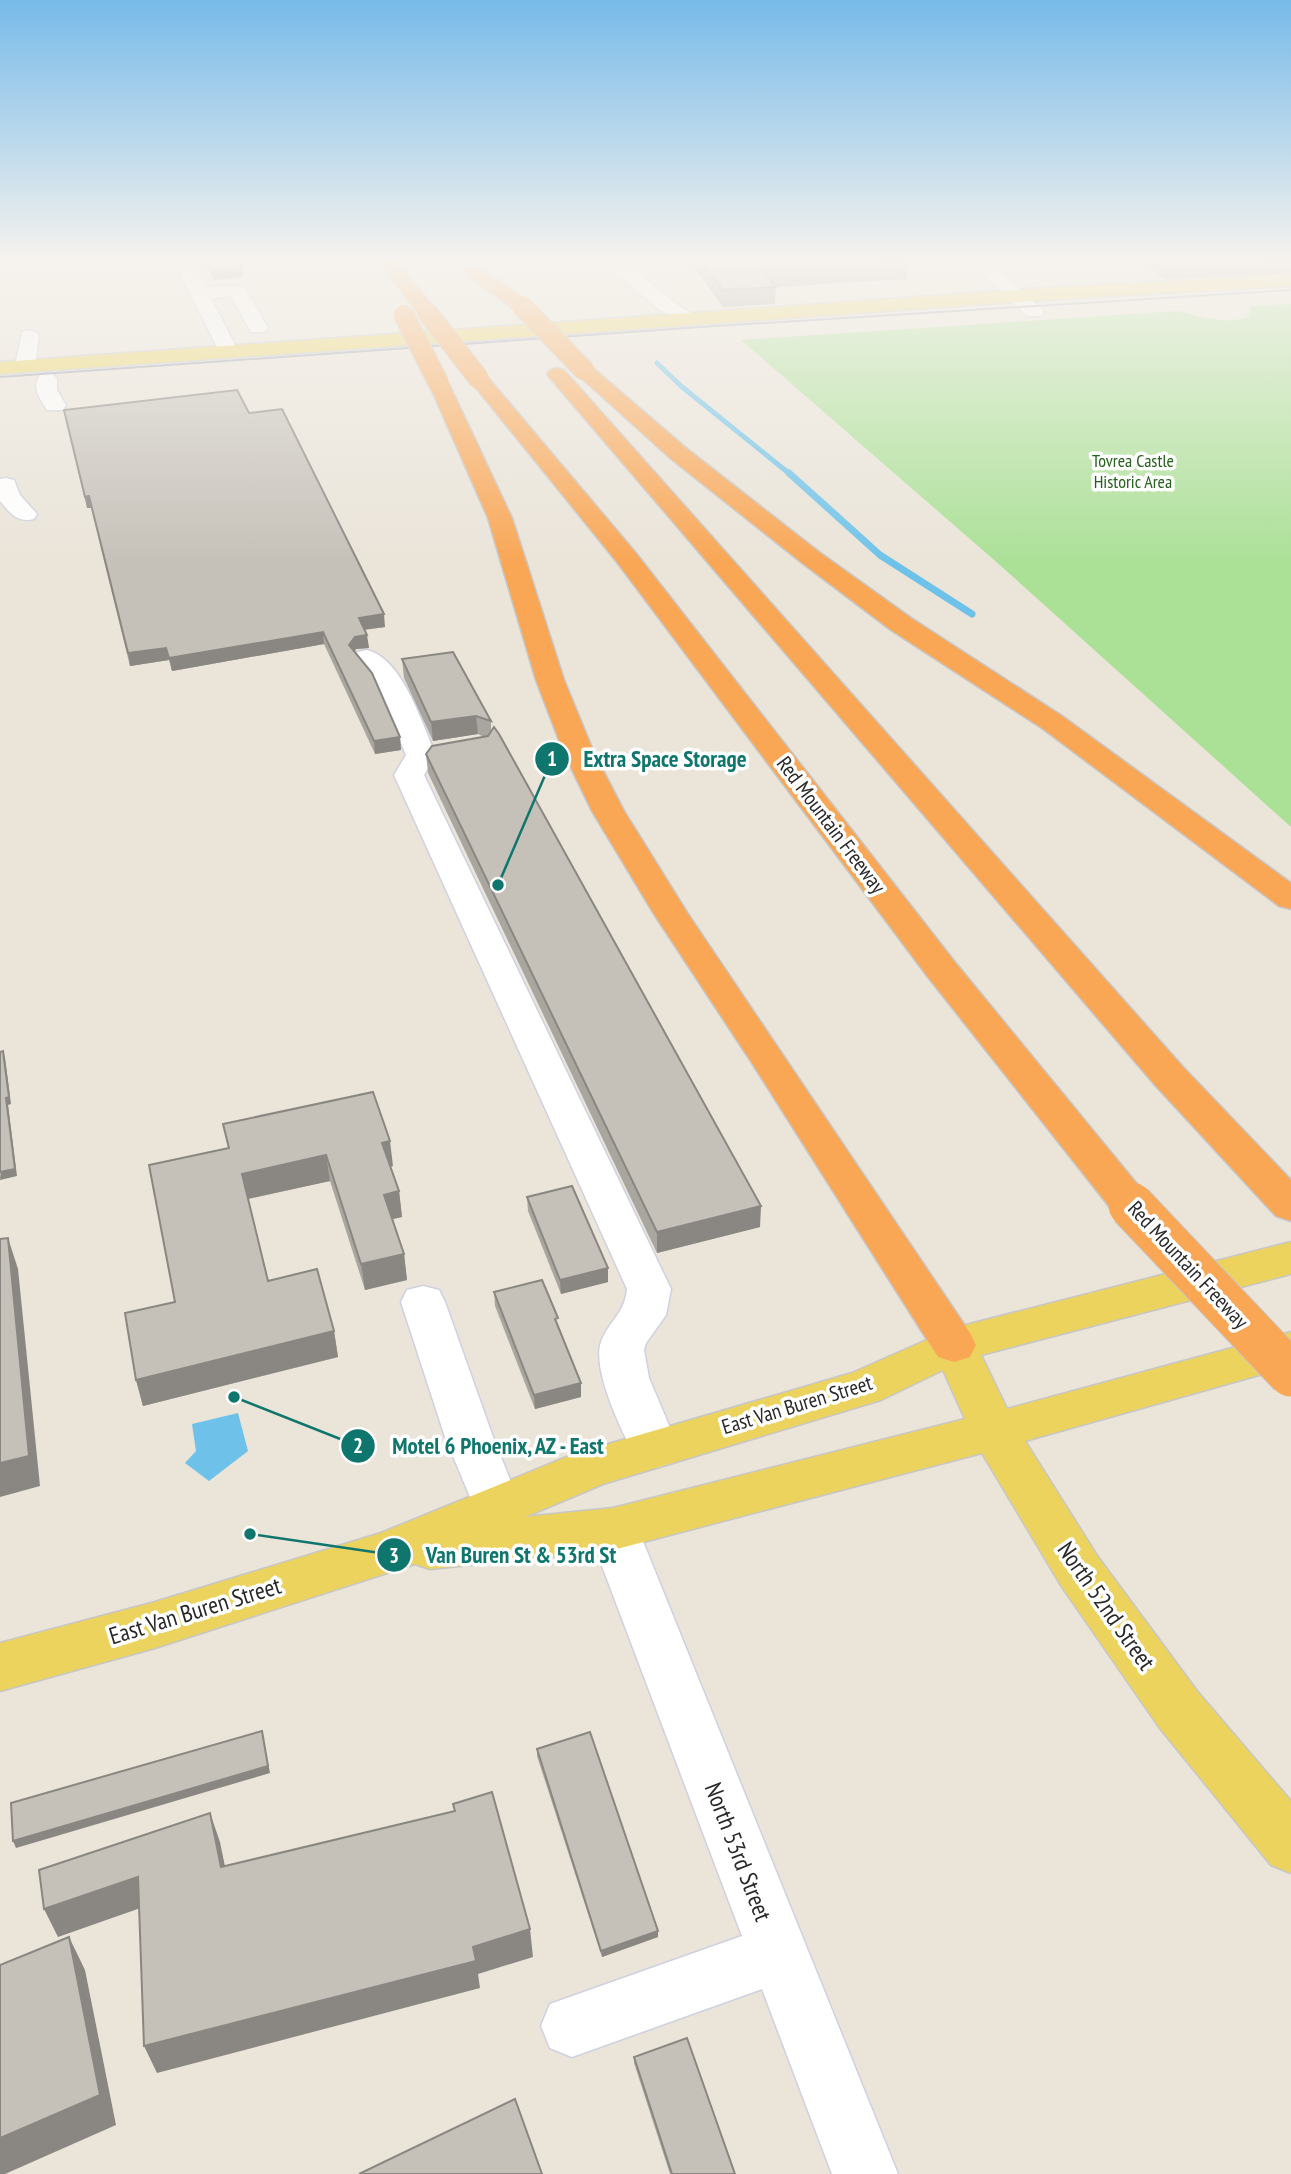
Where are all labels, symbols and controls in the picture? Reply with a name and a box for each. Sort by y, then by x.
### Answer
park label: Tovrea Castle Historic Area [1092,449,1174,493]
callout: Extra Space Storage [535,737,761,781]
text: Extra Space Storage [583,744,747,773]
text: 1 [547,745,557,772]
street label: Red Mountain Freeway [771,751,892,899]
street label: Red Mountain Freeway [1122,1195,1254,1334]
street label: East Van Buren Street [718,1369,875,1440]
callout: Motel 6 Phoenix, AZ - East [341,1424,620,1468]
text: Motel 6 Phoenix, AZ - East [392,1431,604,1460]
text: 2 [353,1432,363,1459]
callout: Van Buren St & 53rd St [377,1533,630,1577]
street label: North 52nd Street [1051,1535,1162,1676]
text: Van Buren St & 53rd St [425,1540,616,1569]
text: 3 [389,1542,399,1569]
street label: East Van Buren Street [105,1570,285,1651]
street label: North 53rd Street [698,1778,779,1926]

